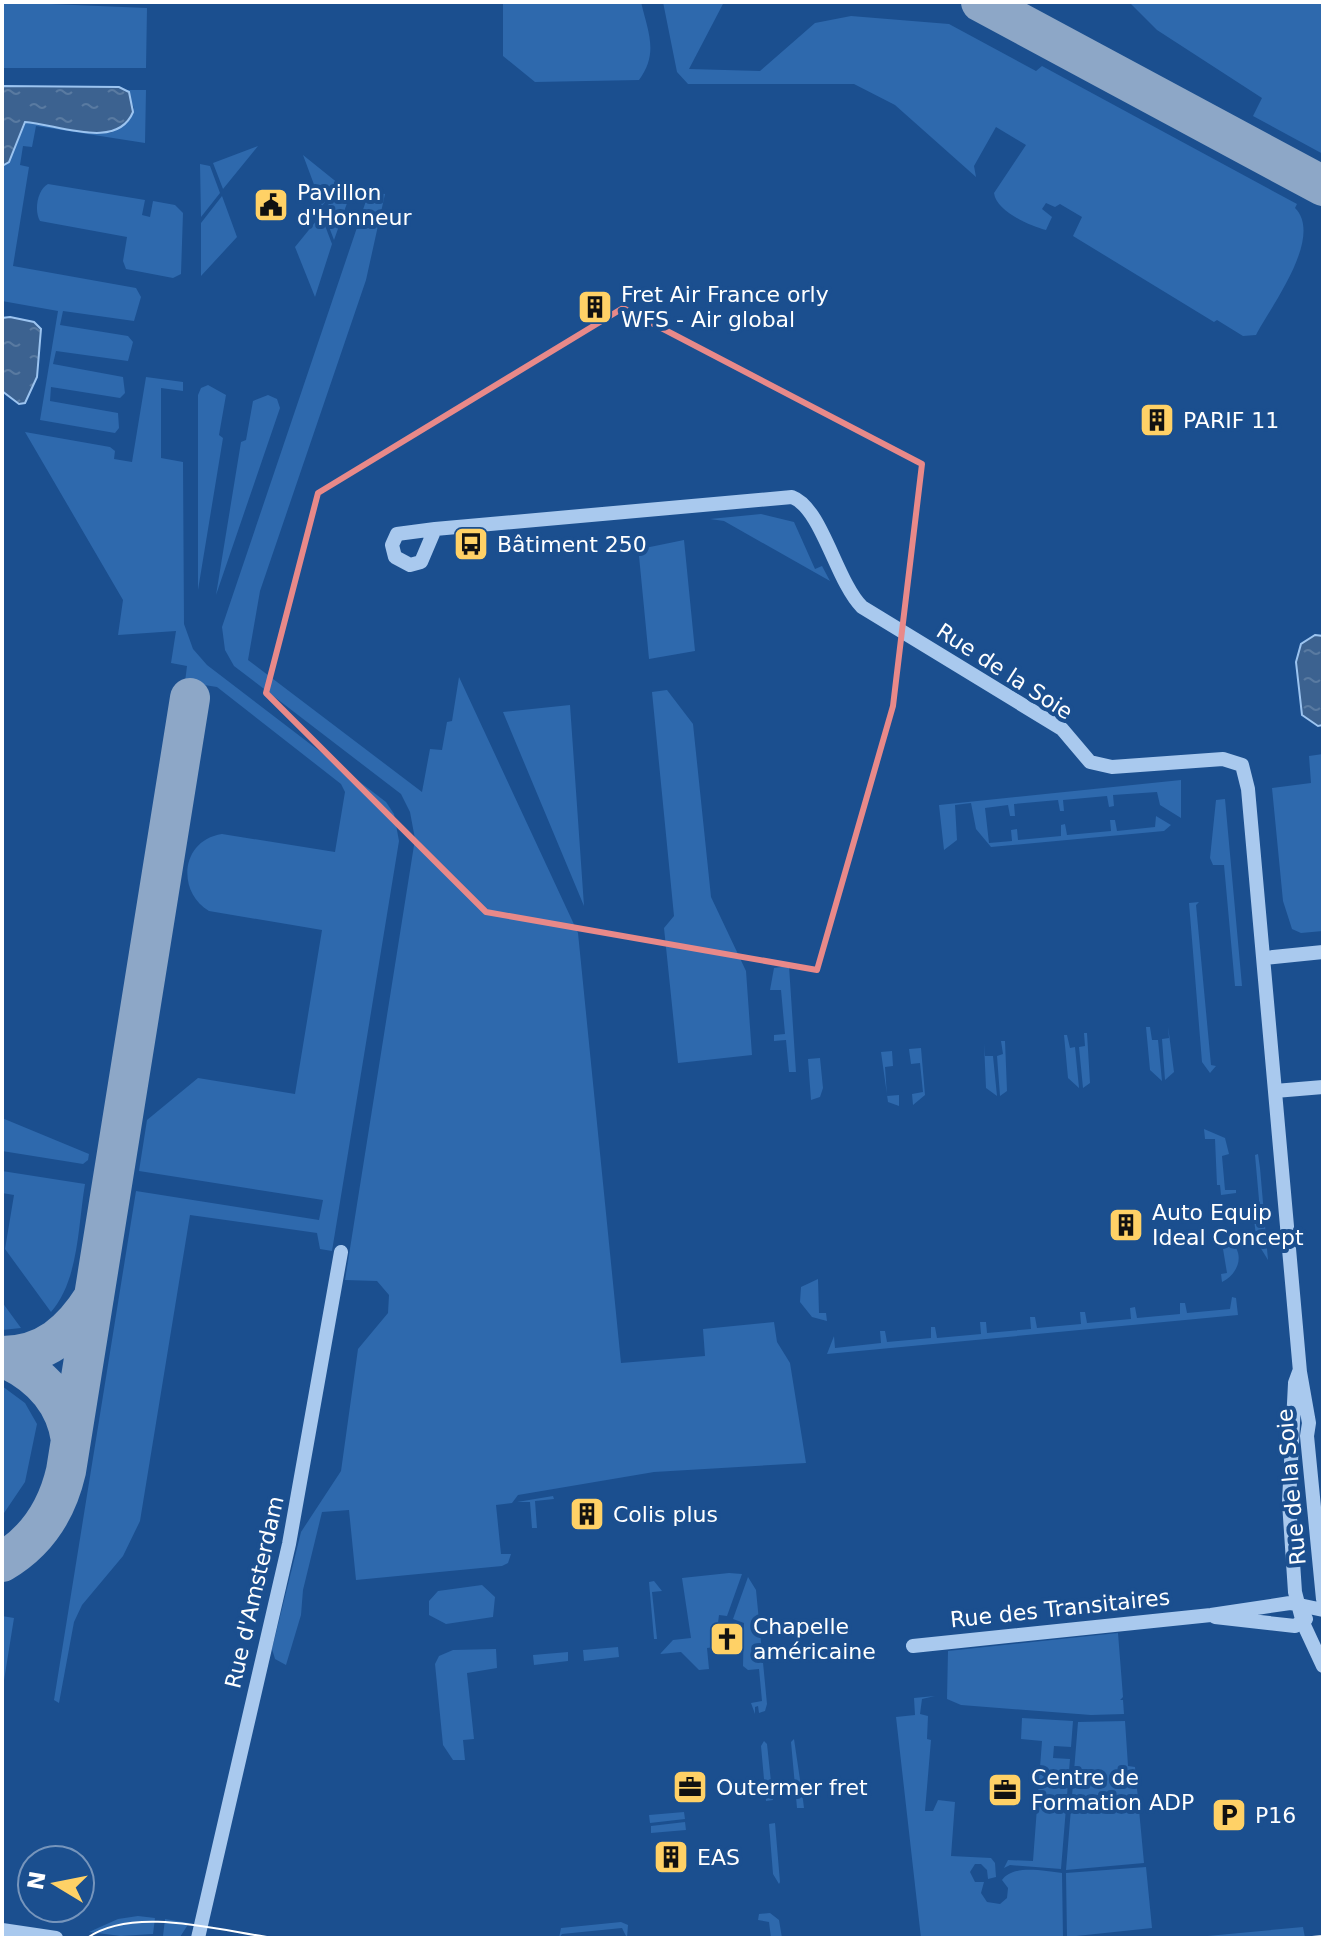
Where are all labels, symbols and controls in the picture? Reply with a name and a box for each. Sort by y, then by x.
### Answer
place label: Pavillon d'Honneur [297,180,412,230]
public building icon: Pavillon d'Honneur [252,186,290,224]
place label: Fret Air France orly WFS - Air global [621,282,829,332]
building icon: Fret Air France orly WFS - Air global [576,288,614,326]
building icon: PARIF 11 [1138,401,1176,439]
place label: PARIF 11 [1183,408,1279,433]
bus stop icon: Bâtiment 250 [452,525,490,563]
place label: Bâtiment 250 [497,532,647,557]
street label: Rue de la Soie [932,618,1077,725]
place label: Auto Equip Ideal Concept [1152,1200,1304,1250]
building icon: Auto Equip Ideal Concept [1107,1206,1145,1244]
street label: Rue de la Soie [1272,1408,1311,1566]
street label: Rue d'Amsterdam [220,1494,289,1691]
building icon: Colis plus [568,1495,606,1533]
place label: Colis plus [613,1502,718,1527]
street label: Rue des Transitaires [949,1585,1171,1632]
place label: Chapelle américaine [753,1614,876,1664]
church icon: Chapelle américaine [708,1620,746,1658]
place label: Centre de Formation ADP [1031,1765,1194,1815]
office icon: Outermer fret [671,1768,709,1806]
office icon: Centre de Formation ADP [986,1771,1024,1809]
place label: Outermer fret [716,1775,868,1800]
parking icon: P16 [1210,1796,1248,1834]
place label: P16 [1255,1803,1296,1828]
building icon: EAS [652,1838,690,1876]
north arrow [16,1844,96,1924]
place label: EAS [697,1845,740,1870]
text: N [23,1869,51,1892]

